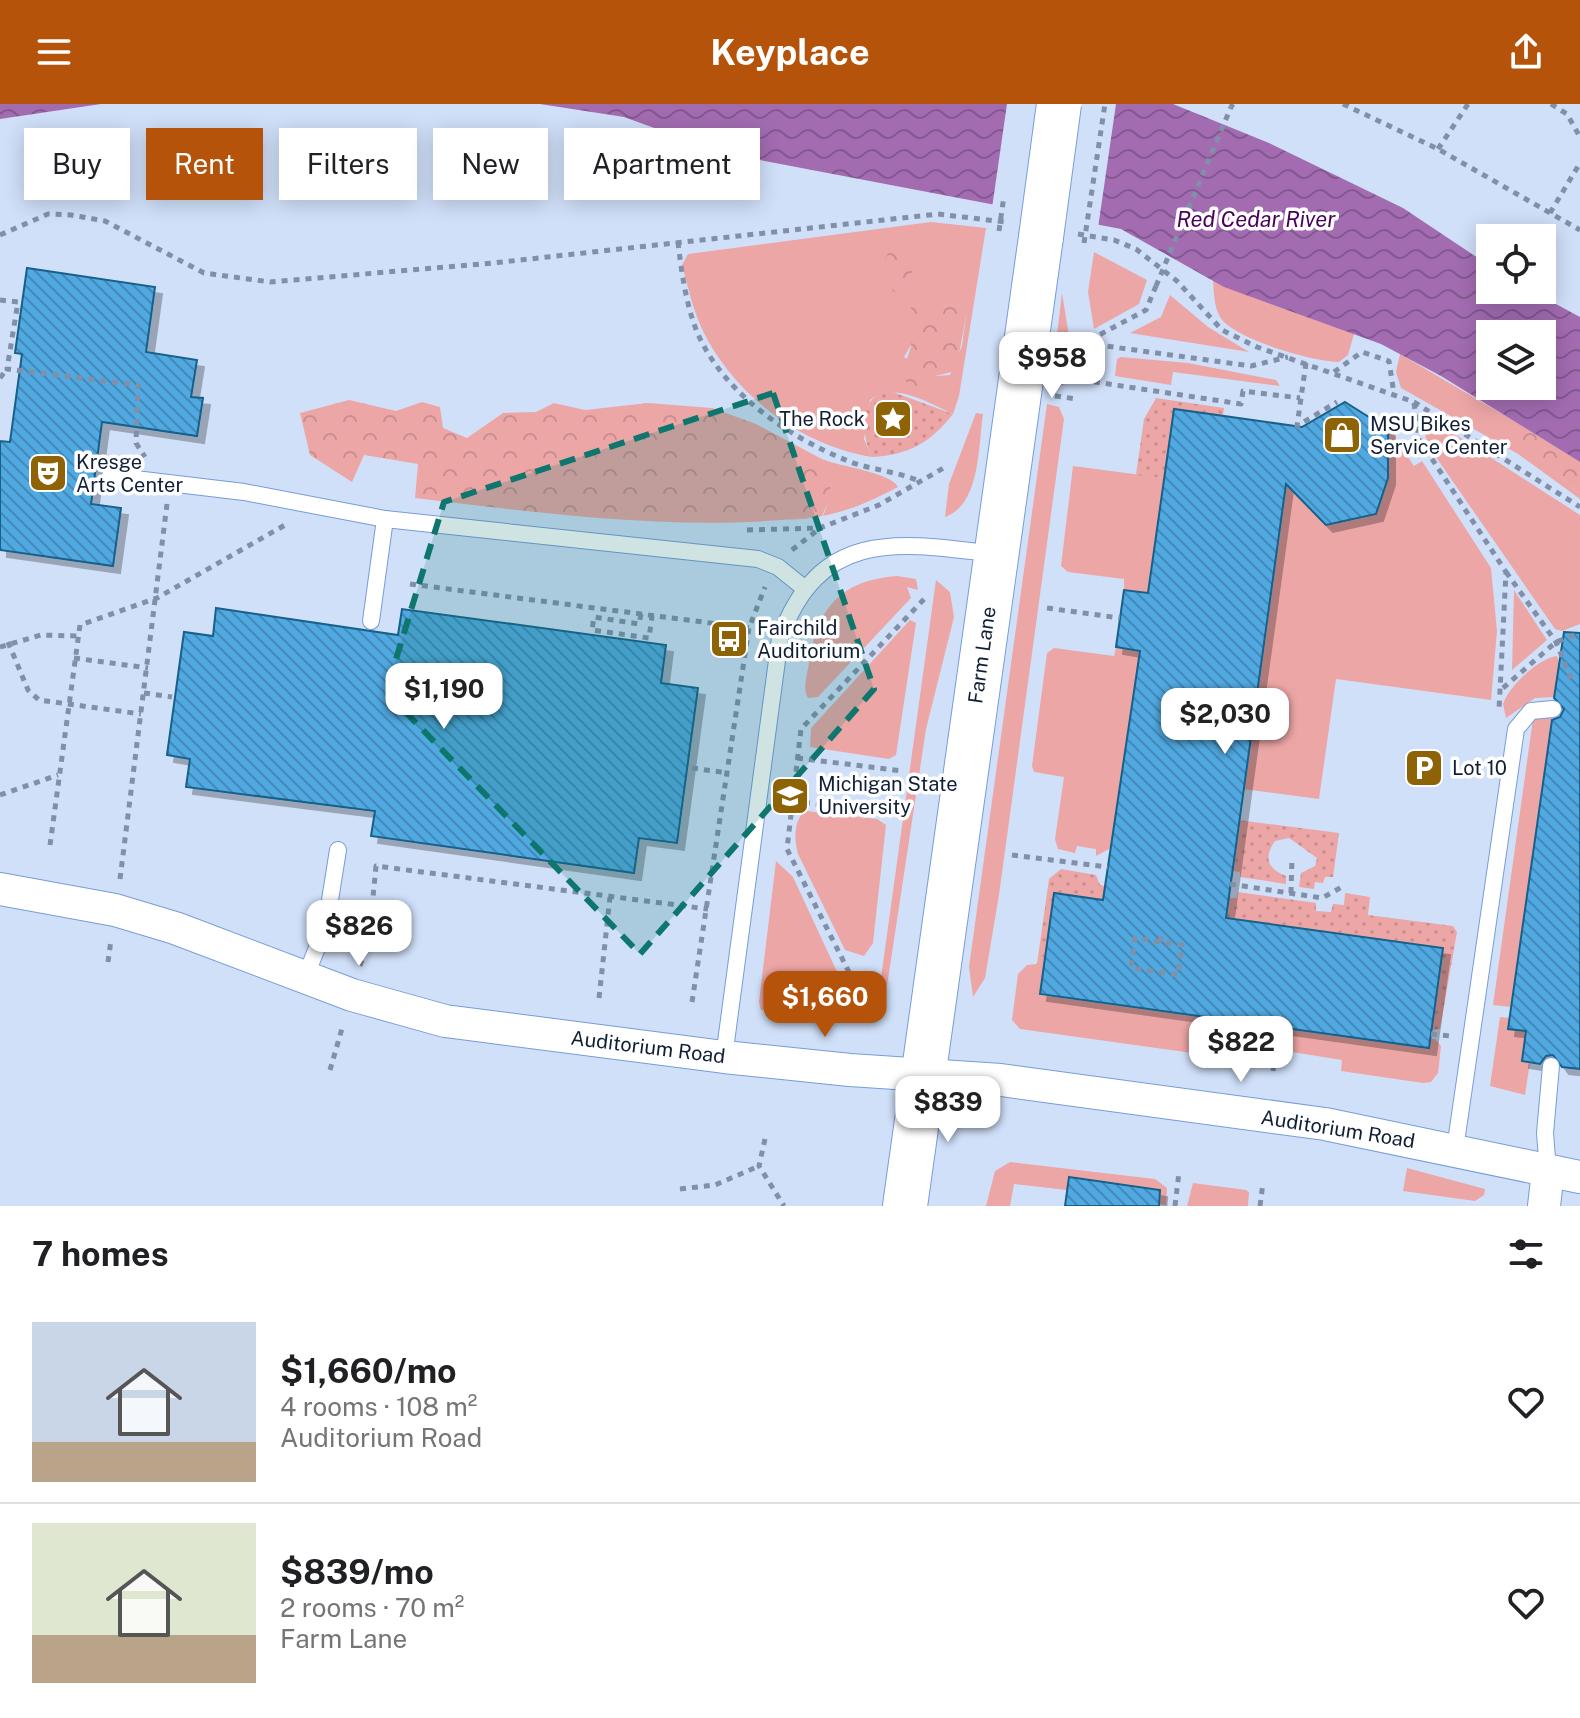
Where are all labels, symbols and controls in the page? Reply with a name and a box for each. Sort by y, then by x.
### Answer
icon: menu [32,30,76,74]
icon: share [1504,30,1548,74]
text: Keyplace [710,31,870,73]
chip: Buy [24,128,130,200]
chip: Rent [146,128,263,200]
chip: Filters [279,128,417,200]
chip: New [433,128,548,200]
chip: Apartment [564,128,760,200]
water label: Red Cedar River [1177,206,1336,232]
map controls [1476,224,1556,400]
button: locate [1476,224,1556,304]
button: layers [1476,320,1556,400]
pin: $958 [1005,332,1099,400]
text: $958 [1017,342,1087,373]
place icon: The Rock [872,398,914,440]
place label: The Rock [779,407,865,431]
place label: MSU Bikes Service Center [1370,412,1508,459]
shop icon: MSU Bikes Service Center [1321,414,1363,456]
place label: Kresge Arts Center [76,450,183,497]
theatre icon: Kresge Arts Center [27,452,69,494]
street label: Farm Lane [963,605,1001,705]
place label: Fairchild Auditorium [757,616,860,663]
bus stop icon: Fairchild Auditorium [708,618,750,660]
pin: $1,190 [379,663,509,731]
text: $1,190 [404,673,484,704]
pin: $2,030 [1160,688,1290,756]
text: $2,030 [1179,698,1271,729]
parking icon: Lot 10 [1403,747,1445,789]
place label: Lot 10 [1452,756,1507,780]
place label: Michigan State University [818,772,958,819]
school or university icon: Michigan State University [769,775,811,817]
pin: $826 [312,900,406,968]
text: $826 [325,910,393,941]
pin: $1,660 [760,971,890,1039]
text: $1,660 [782,981,868,1012]
pin: $822 [1194,1016,1288,1084]
street label: Auditorium Road [569,1026,727,1068]
text: $822 [1207,1026,1275,1057]
pin: $839 [901,1076,995,1144]
text: $839 [913,1086,983,1117]
street label: Auditorium Road [1259,1105,1417,1153]
icon: filters [1504,1232,1548,1276]
text: 7 homes [32,1234,169,1274]
text: $1,660/mo [280,1351,457,1391]
icon: home [96,1354,192,1450]
icon: heart [1504,1380,1548,1424]
text: 4 rooms · 108 m² [280,1391,477,1422]
text: Auditorium Road [280,1422,482,1453]
text: $839/mo [280,1552,434,1592]
icon: home [96,1555,192,1651]
icon: heart [1504,1581,1548,1625]
text: 2 rooms · 70 m² [280,1592,464,1623]
text: Farm Lane [280,1623,407,1654]

